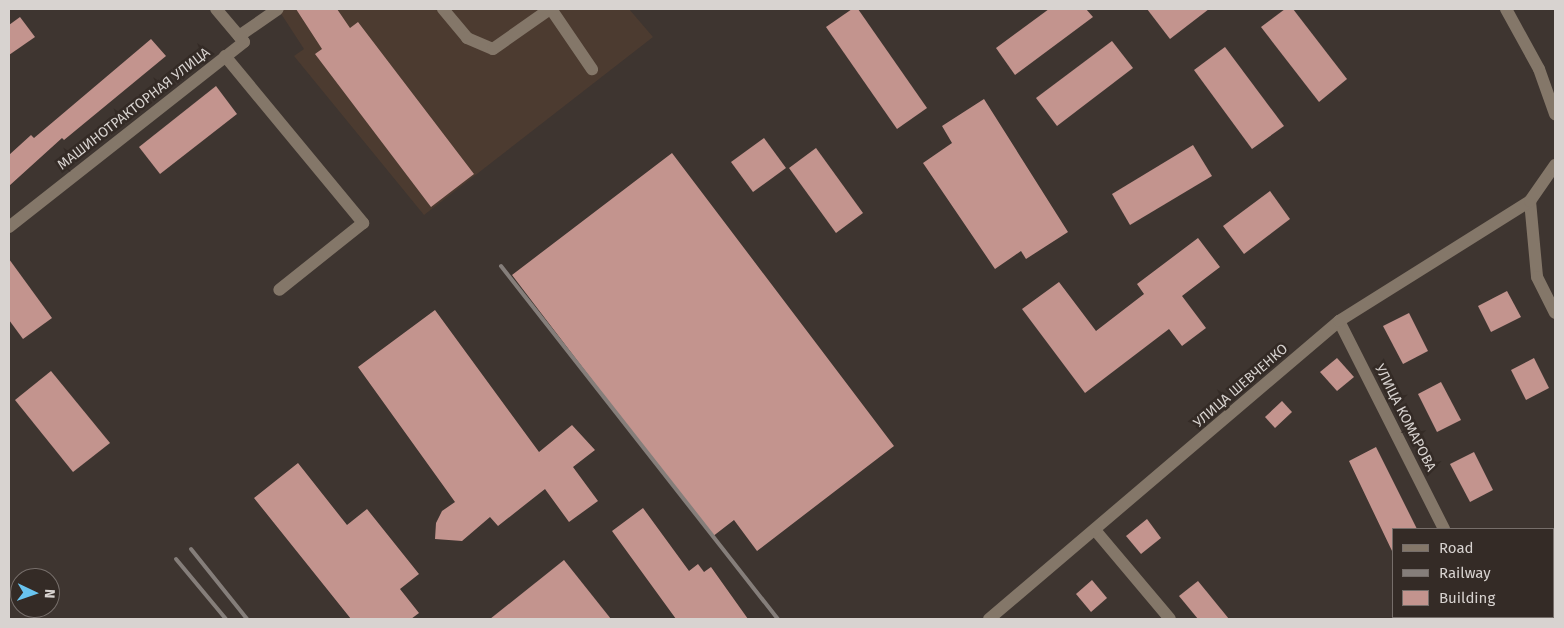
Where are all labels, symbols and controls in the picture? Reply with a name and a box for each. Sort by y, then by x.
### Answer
street label: МАШИНОТРАКТОРНАЯ УЛИЦА [55,44,213,174]
street label: УЛИЦА ШЕВЧЕНКО [1190,341,1292,431]
street label: УЛИЦА КОМАРОВА [1371,362,1439,474]
legend [1392,528,1554,618]
text: Road [1439,539,1474,557]
text: Railway [1439,564,1491,582]
north arrow [10,568,60,618]
text: N [41,589,58,599]
text: Building [1439,589,1495,607]

